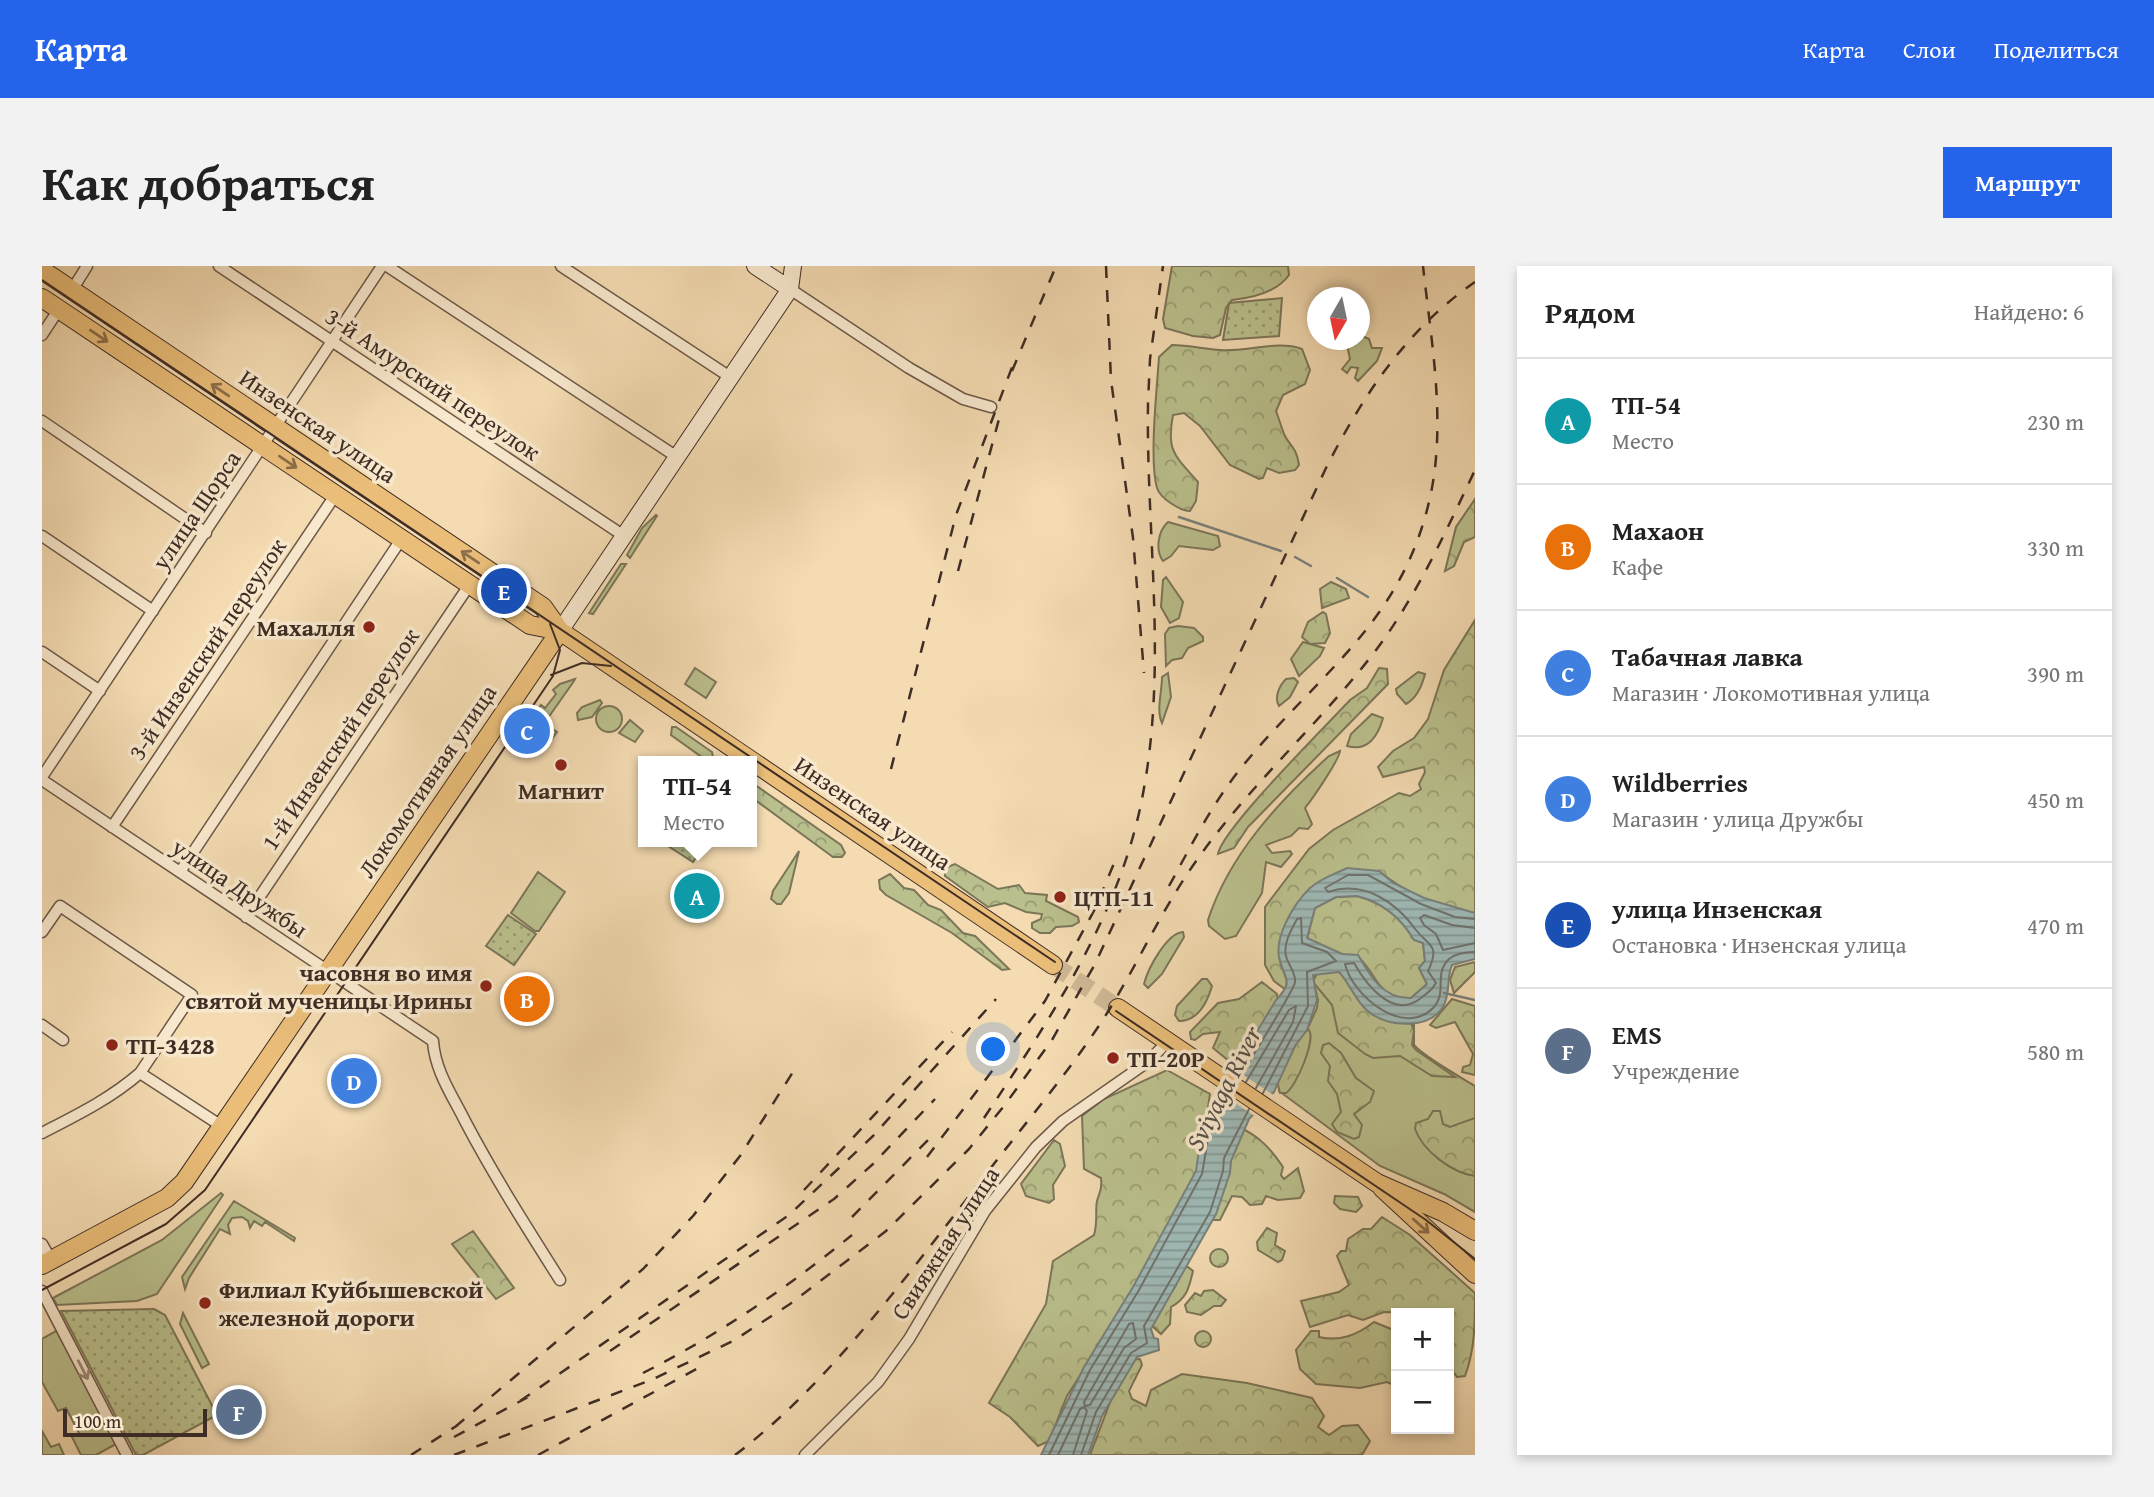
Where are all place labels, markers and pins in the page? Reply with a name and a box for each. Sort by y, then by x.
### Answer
pin: E [481,565,527,617]
place label: Махалля [257,610,355,645]
marker: Махалля [361,619,377,635]
pin: C [504,705,550,757]
marker: Магнит [553,757,569,773]
place label: Магнит [518,773,604,808]
pin: A [674,870,720,922]
place label: ЦТП-11 [1074,880,1154,915]
marker: ЦТП-11 [1052,889,1068,905]
place label: часовня во имя святой мученицы Ирины [185,955,472,1018]
pin: B [504,973,550,1025]
marker: часовня во имя святой мученицы Ирины [478,978,494,994]
place label: ТП-3428 [126,1028,215,1063]
marker: ТП-3428 [104,1037,120,1053]
place label: ТП-20Р [1127,1041,1205,1076]
marker: ТП-20Р [1105,1050,1121,1066]
pin: D [331,1055,377,1107]
place label: Филиал Куйбышевской железной дороги [219,1272,483,1335]
marker: Филиал Куйбышевской железной дороги [197,1295,213,1311]
pin: F [216,1386,262,1438]

